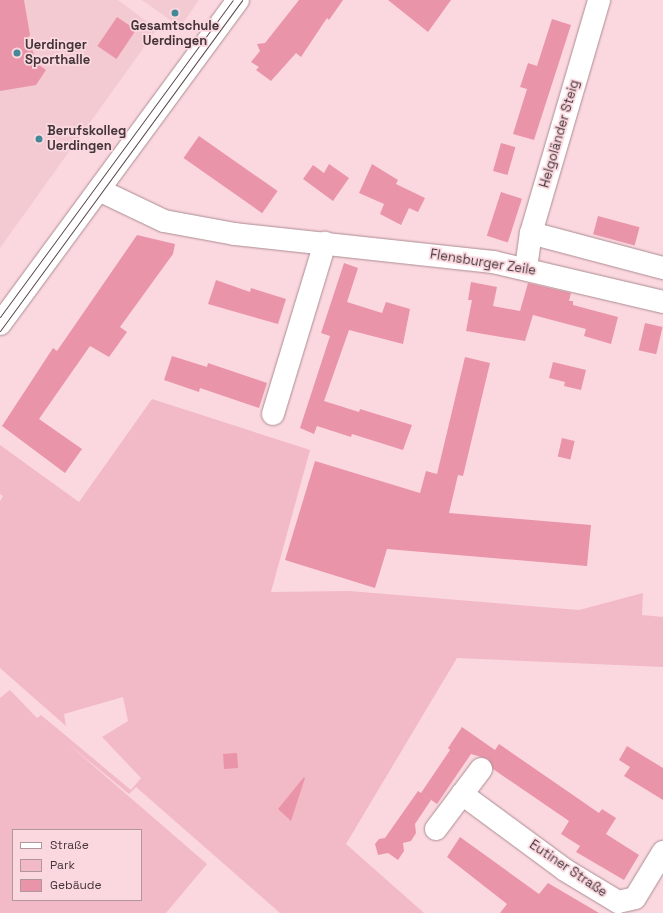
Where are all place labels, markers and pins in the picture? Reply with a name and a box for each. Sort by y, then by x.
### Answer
marker: Gesamtschule Uerdingen [170,8,180,18]
place label: Gesamtschule Uerdingen [131,19,219,50]
place label: Uerdinger Sporthalle [25,38,90,69]
marker: Uerdinger Sporthalle [12,48,22,58]
place label: Berufskolleg Uerdingen [47,124,126,155]
marker: Berufskolleg Uerdingen [34,134,44,144]

